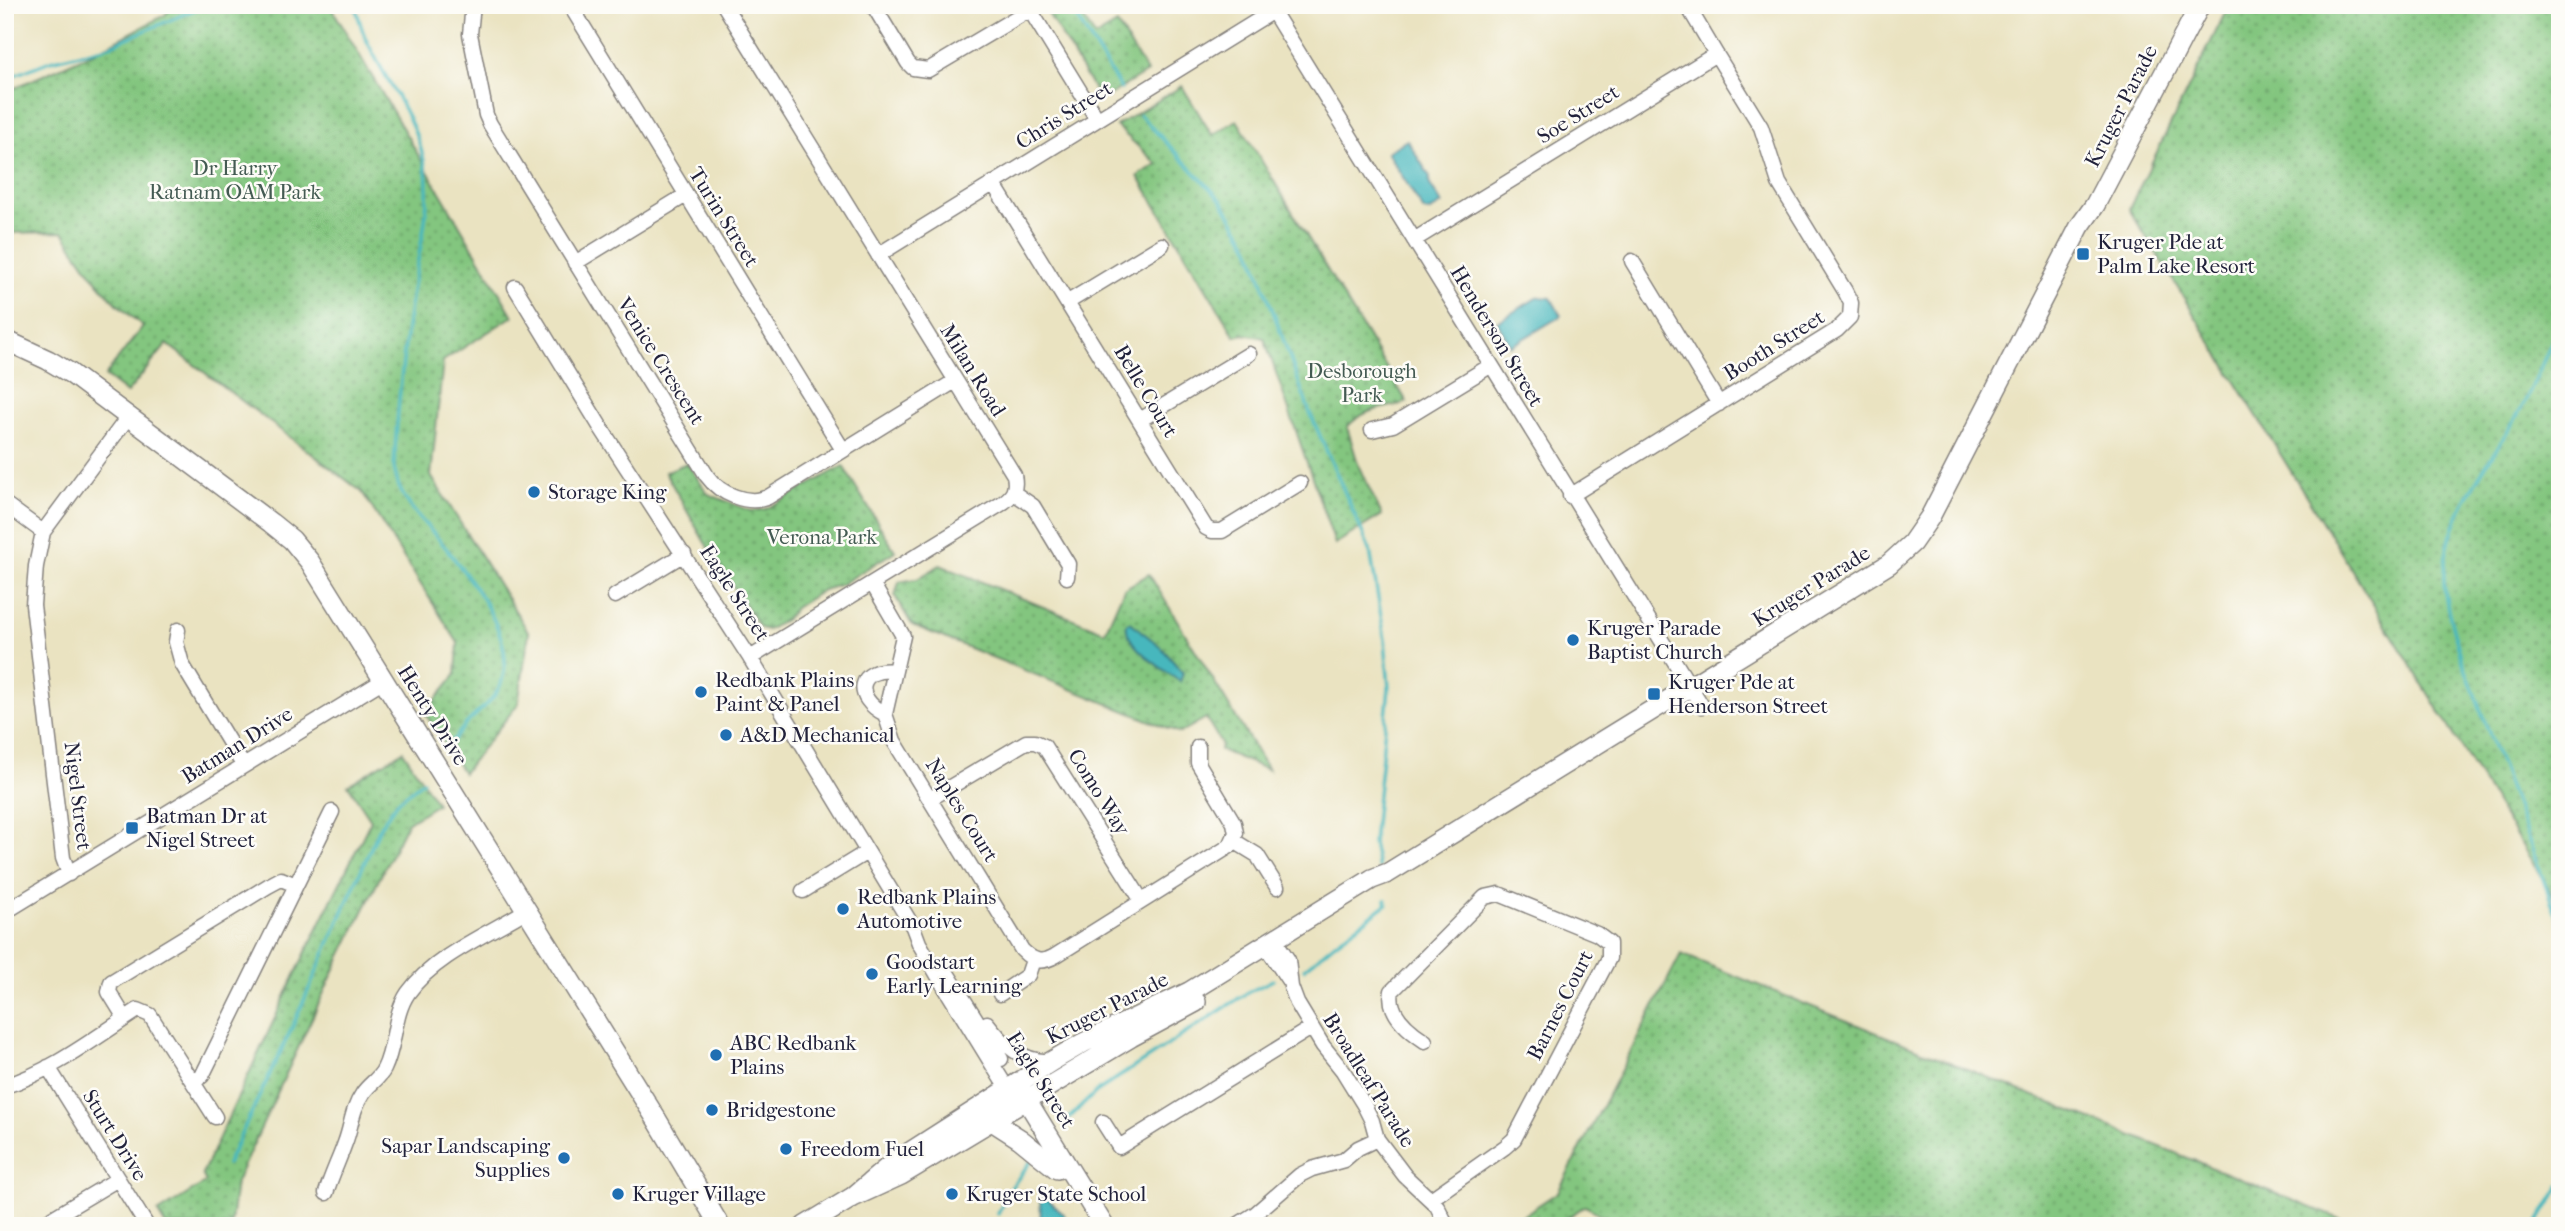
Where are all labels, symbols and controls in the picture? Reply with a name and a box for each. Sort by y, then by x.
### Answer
street label: Kruger Parade [2080,41,2162,171]
street label: Chris Street [1012,76,1117,154]
street label: Soe Street [1533,79,1624,149]
park label: Dr Harry Ratnam OAM Park [149,156,321,204]
street label: Turin Street [684,163,764,272]
place label: Kruger Pde at Palm Lake Resort [2097,230,2255,278]
marker: Kruger Pde at Palm Lake Resort [2075,246,2091,262]
street label: Henderson Street [1446,261,1549,411]
street label: Venice Crescent [612,292,710,429]
street label: Booth Street [1719,304,1829,385]
street label: Milan Road [935,319,1011,421]
street label: Belle Court [1109,341,1183,442]
park label: Desborough Park [1307,359,1417,407]
place label: Storage King [548,480,667,504]
marker: Storage King [526,484,542,500]
park label: Verona Park [766,525,877,549]
street label: Eagle Street [695,540,775,646]
street label: Kruger Parade [1748,540,1874,632]
place label: Kruger Parade Baptist Church [1587,616,1723,664]
marker: Kruger Parade Baptist Church [1565,632,1581,648]
street label: Henty Drive [393,661,473,769]
place label: Redbank Plains Paint & Panel [715,668,855,716]
place label: Kruger Pde at Henderson Street [1668,670,1828,718]
marker: Redbank Plains Paint & Panel [693,684,709,700]
marker: Kruger Pde at Henderson Street [1646,686,1662,702]
street label: Batman Drive [177,701,297,789]
place label: A&D Mechanical [739,723,895,747]
marker: A&D Mechanical [718,727,734,743]
street label: Nigel Street [59,740,97,852]
street label: Como Way [1063,745,1135,840]
street label: Naples Court [921,754,1004,867]
place label: Batman Dr at Nigel Street [146,804,268,852]
marker: Batman Dr at Nigel Street [124,820,140,836]
place label: Redbank Plains Automotive [856,885,997,933]
marker: Redbank Plains Automotive [835,901,851,917]
street label: Barnes Court [1522,946,1598,1064]
place label: Goodstart Early Learning [886,950,1023,998]
marker: Goodstart Early Learning [864,966,880,982]
street label: Kruger Parade [1042,967,1172,1049]
street label: Broadleaf Parade [1318,1008,1420,1152]
street label: Eagle Street [1002,1027,1081,1133]
place label: ABC Redbank Plains [729,1031,857,1079]
marker: ABC Redbank Plains [708,1047,724,1063]
street label: Sturt Drive [78,1085,152,1185]
place label: Bridgestone [726,1098,836,1122]
marker: Bridgestone [704,1102,720,1118]
place label: Sapar Landscaping Supplies [381,1134,551,1182]
place label: Freedom Fuel [800,1137,924,1161]
marker: Freedom Fuel [778,1141,794,1157]
marker: Sapar Landscaping Supplies [556,1150,572,1166]
place label: Kruger Village [632,1182,766,1206]
place label: Kruger State School [966,1182,1146,1206]
marker: Kruger Village [610,1186,626,1202]
marker: Kruger State School [944,1186,960,1202]

